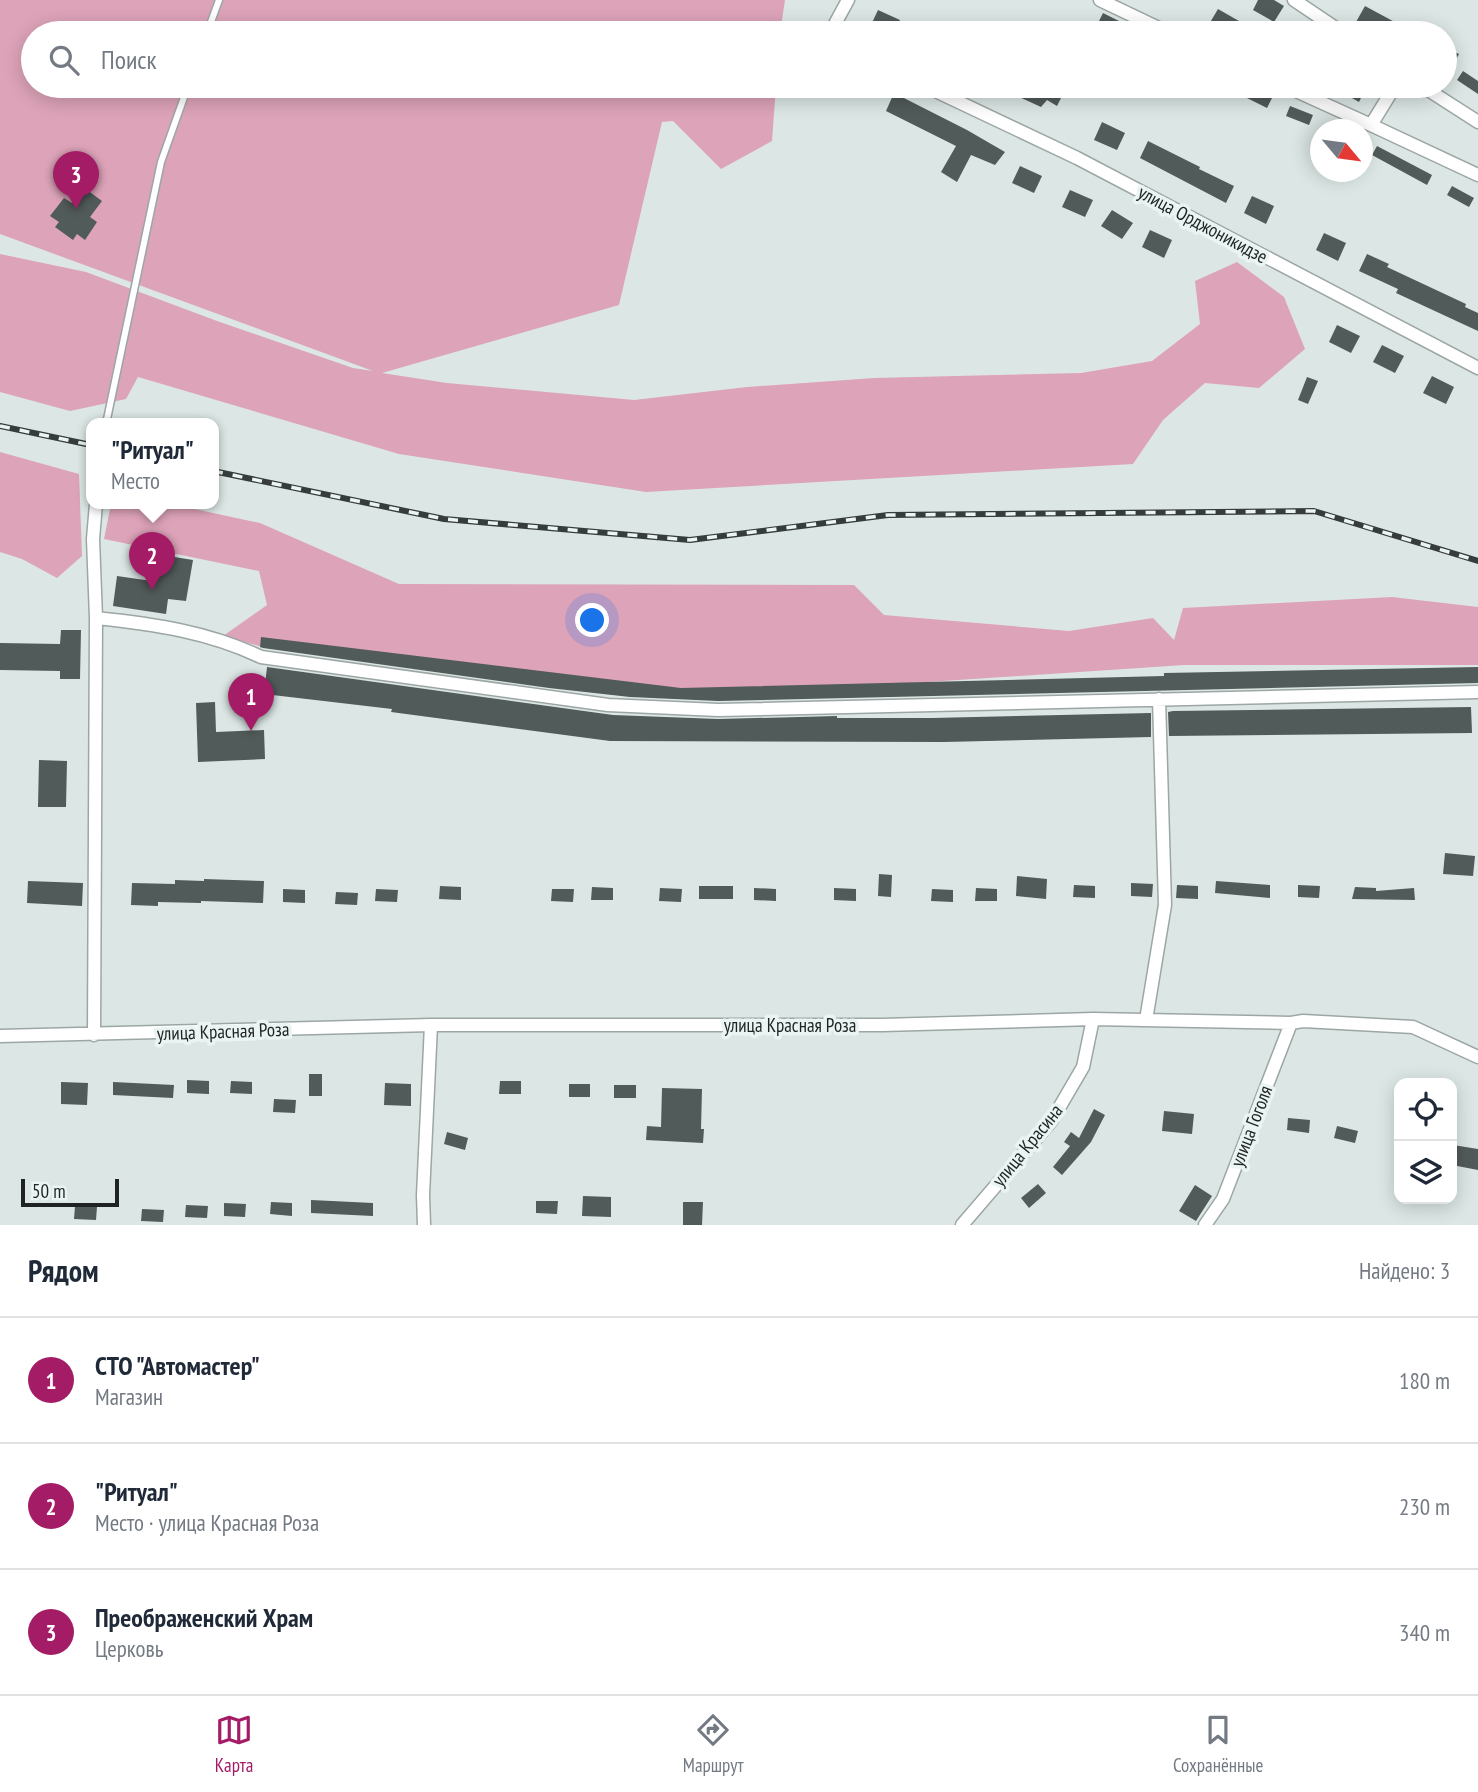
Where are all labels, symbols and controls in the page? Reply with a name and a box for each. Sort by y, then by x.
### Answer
search box [21,21,1457,98]
icon: search [45,41,83,79]
text: Поиск [101,43,157,76]
north arrow [1310,119,1373,182]
pin: 3 [53,151,99,209]
street label: улица Орджоникидзе [1134,180,1272,268]
popup [86,418,219,509]
text: "Ритуал" [111,433,194,466]
text: Место [111,466,160,495]
pin: 2 [129,532,175,590]
your location [575,603,609,637]
pin: 1 [228,673,274,731]
street label: улица Красная Роза [724,1013,856,1037]
street label: улица Красная Роза [156,1017,290,1045]
map controls [1394,1078,1457,1204]
button: locate [1394,1078,1457,1141]
street label: улица Гоголя [1225,1082,1277,1170]
street label: улица Красина [986,1099,1068,1191]
button: layers [1394,1141,1457,1204]
scale bar [21,1176,119,1208]
text: 50 m [32,1179,66,1203]
text: Рядом [28,1251,99,1290]
text: Найдено: 3 [1359,1256,1450,1285]
text: СТО "Автомастер" [95,1349,260,1382]
text: 1 [46,1366,57,1395]
text: 180 m [1399,1366,1450,1395]
text: Магазин [95,1382,163,1411]
text: "Ритуал" [95,1475,178,1508]
text: 2 [46,1492,57,1521]
text: 230 m [1399,1492,1450,1521]
text: Место · улица Красная Роза [95,1508,319,1537]
text: Преображенский Храм [95,1601,313,1634]
text: 3 [46,1618,57,1647]
text: 340 m [1399,1618,1450,1647]
text: Церковь [95,1634,163,1663]
tab: Карта [215,1711,253,1777]
tab: Маршрут [683,1711,743,1777]
tab: Сохранённые [1173,1711,1263,1777]

